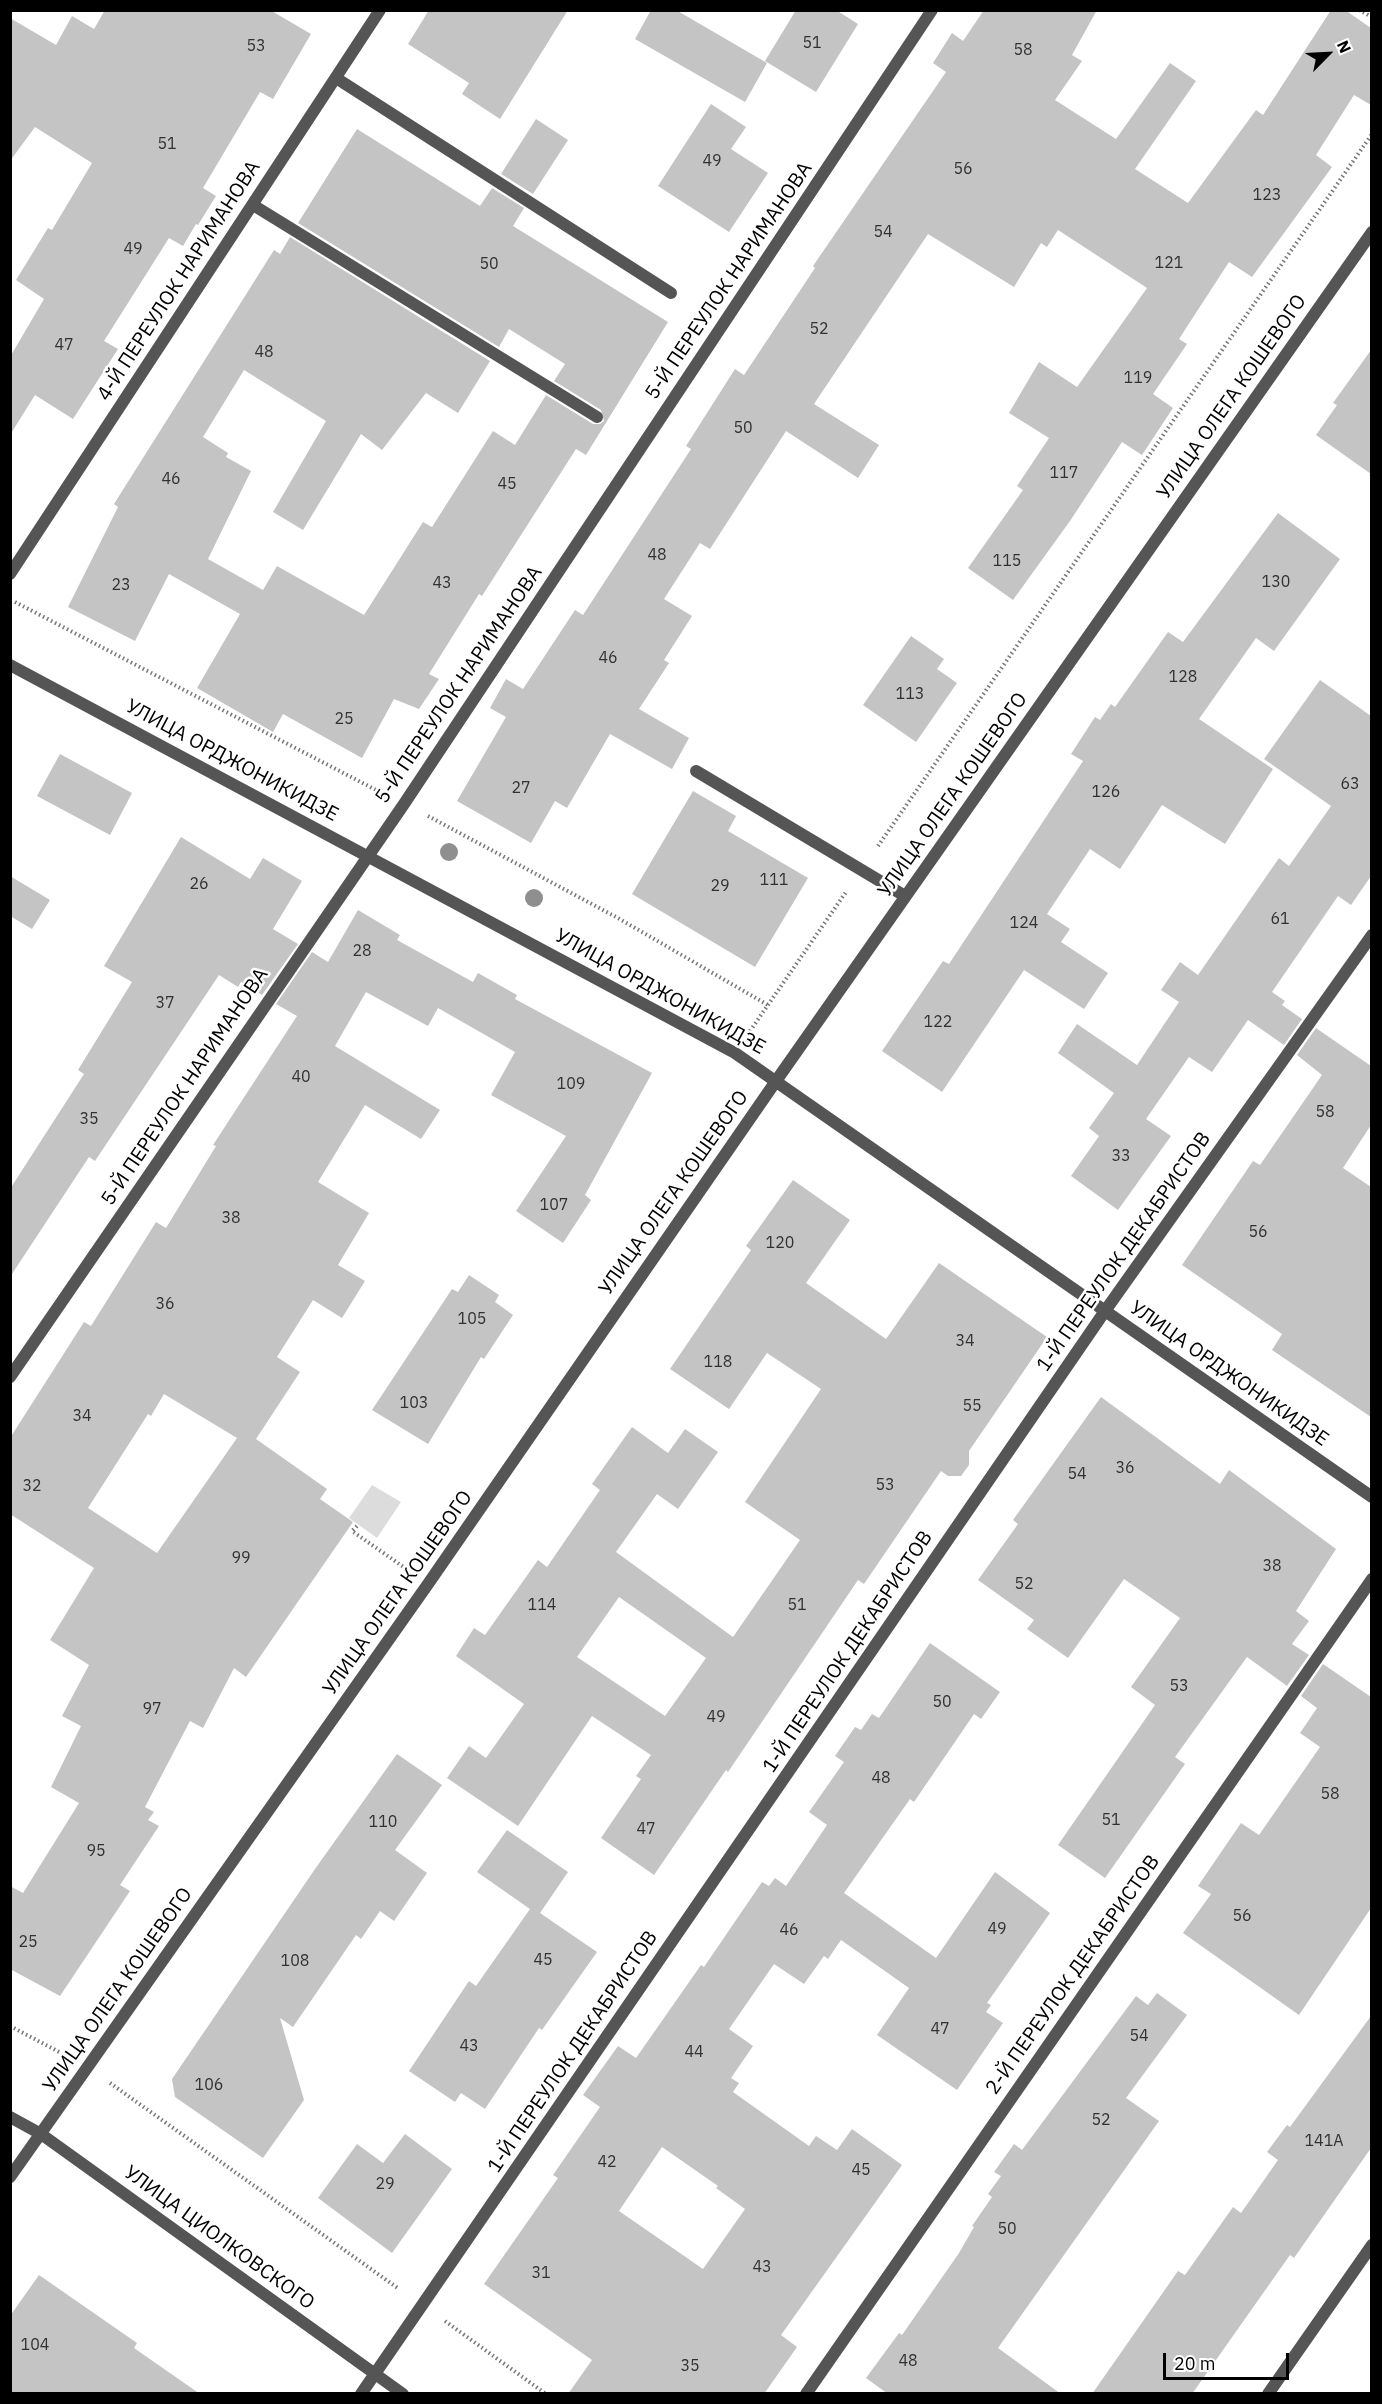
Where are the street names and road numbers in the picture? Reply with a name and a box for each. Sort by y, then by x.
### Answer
street label: 4-Й ПЕРЕУЛОК НАРИМАНОВА [92,157,266,405]
street label: 5-Й ПЕРЕУЛОК НАРИМАНОВА [640,158,818,404]
street label: УЛИЦА ОЛЕГА КОШЕВОГО [1152,290,1312,504]
street label: 5-Й ПЕРЕУЛОК НАРИМАНОВА [370,562,548,808]
street label: УЛИЦА ОЛЕГА КОШЕВОГО [873,688,1033,902]
street label: УЛИЦА ОРДЖОНИКИДЗЕ [122,695,342,827]
street label: УЛИЦА ОРДЖОНИКИДЗЕ [550,924,770,1060]
street label: 5-Й ПЕРЕУЛОК НАРИМАНОВА [96,964,274,1210]
street label: УЛИЦА ОЛЕГА КОШЕВОГО [594,1086,754,1300]
street label: 1-Й ПЕРЕУЛОК ДЕКАБРИСТОВ [1032,1128,1216,1376]
street label: УЛИЦА ОРДЖОНИКИДЗЕ [1125,1296,1333,1452]
street label: УЛИЦА ОЛЕГА КОШЕВОГО [318,1486,478,1700]
street label: 1-Й ПЕРЕУЛОК ДЕКАБРИСТОВ [758,1526,938,1778]
street label: 2-Й ПЕРЕУЛОК ДЕКАБРИСТОВ [981,1851,1165,2099]
street label: УЛИЦА ОЛЕГА КОШЕВОГО [38,1883,198,2097]
street label: 1-Й ПЕРЕУЛОК ДЕКАБРИСТОВ [483,1926,663,2178]
street label: УЛИЦА ЦИОЛКОВСКОГО [119,2161,319,2315]

